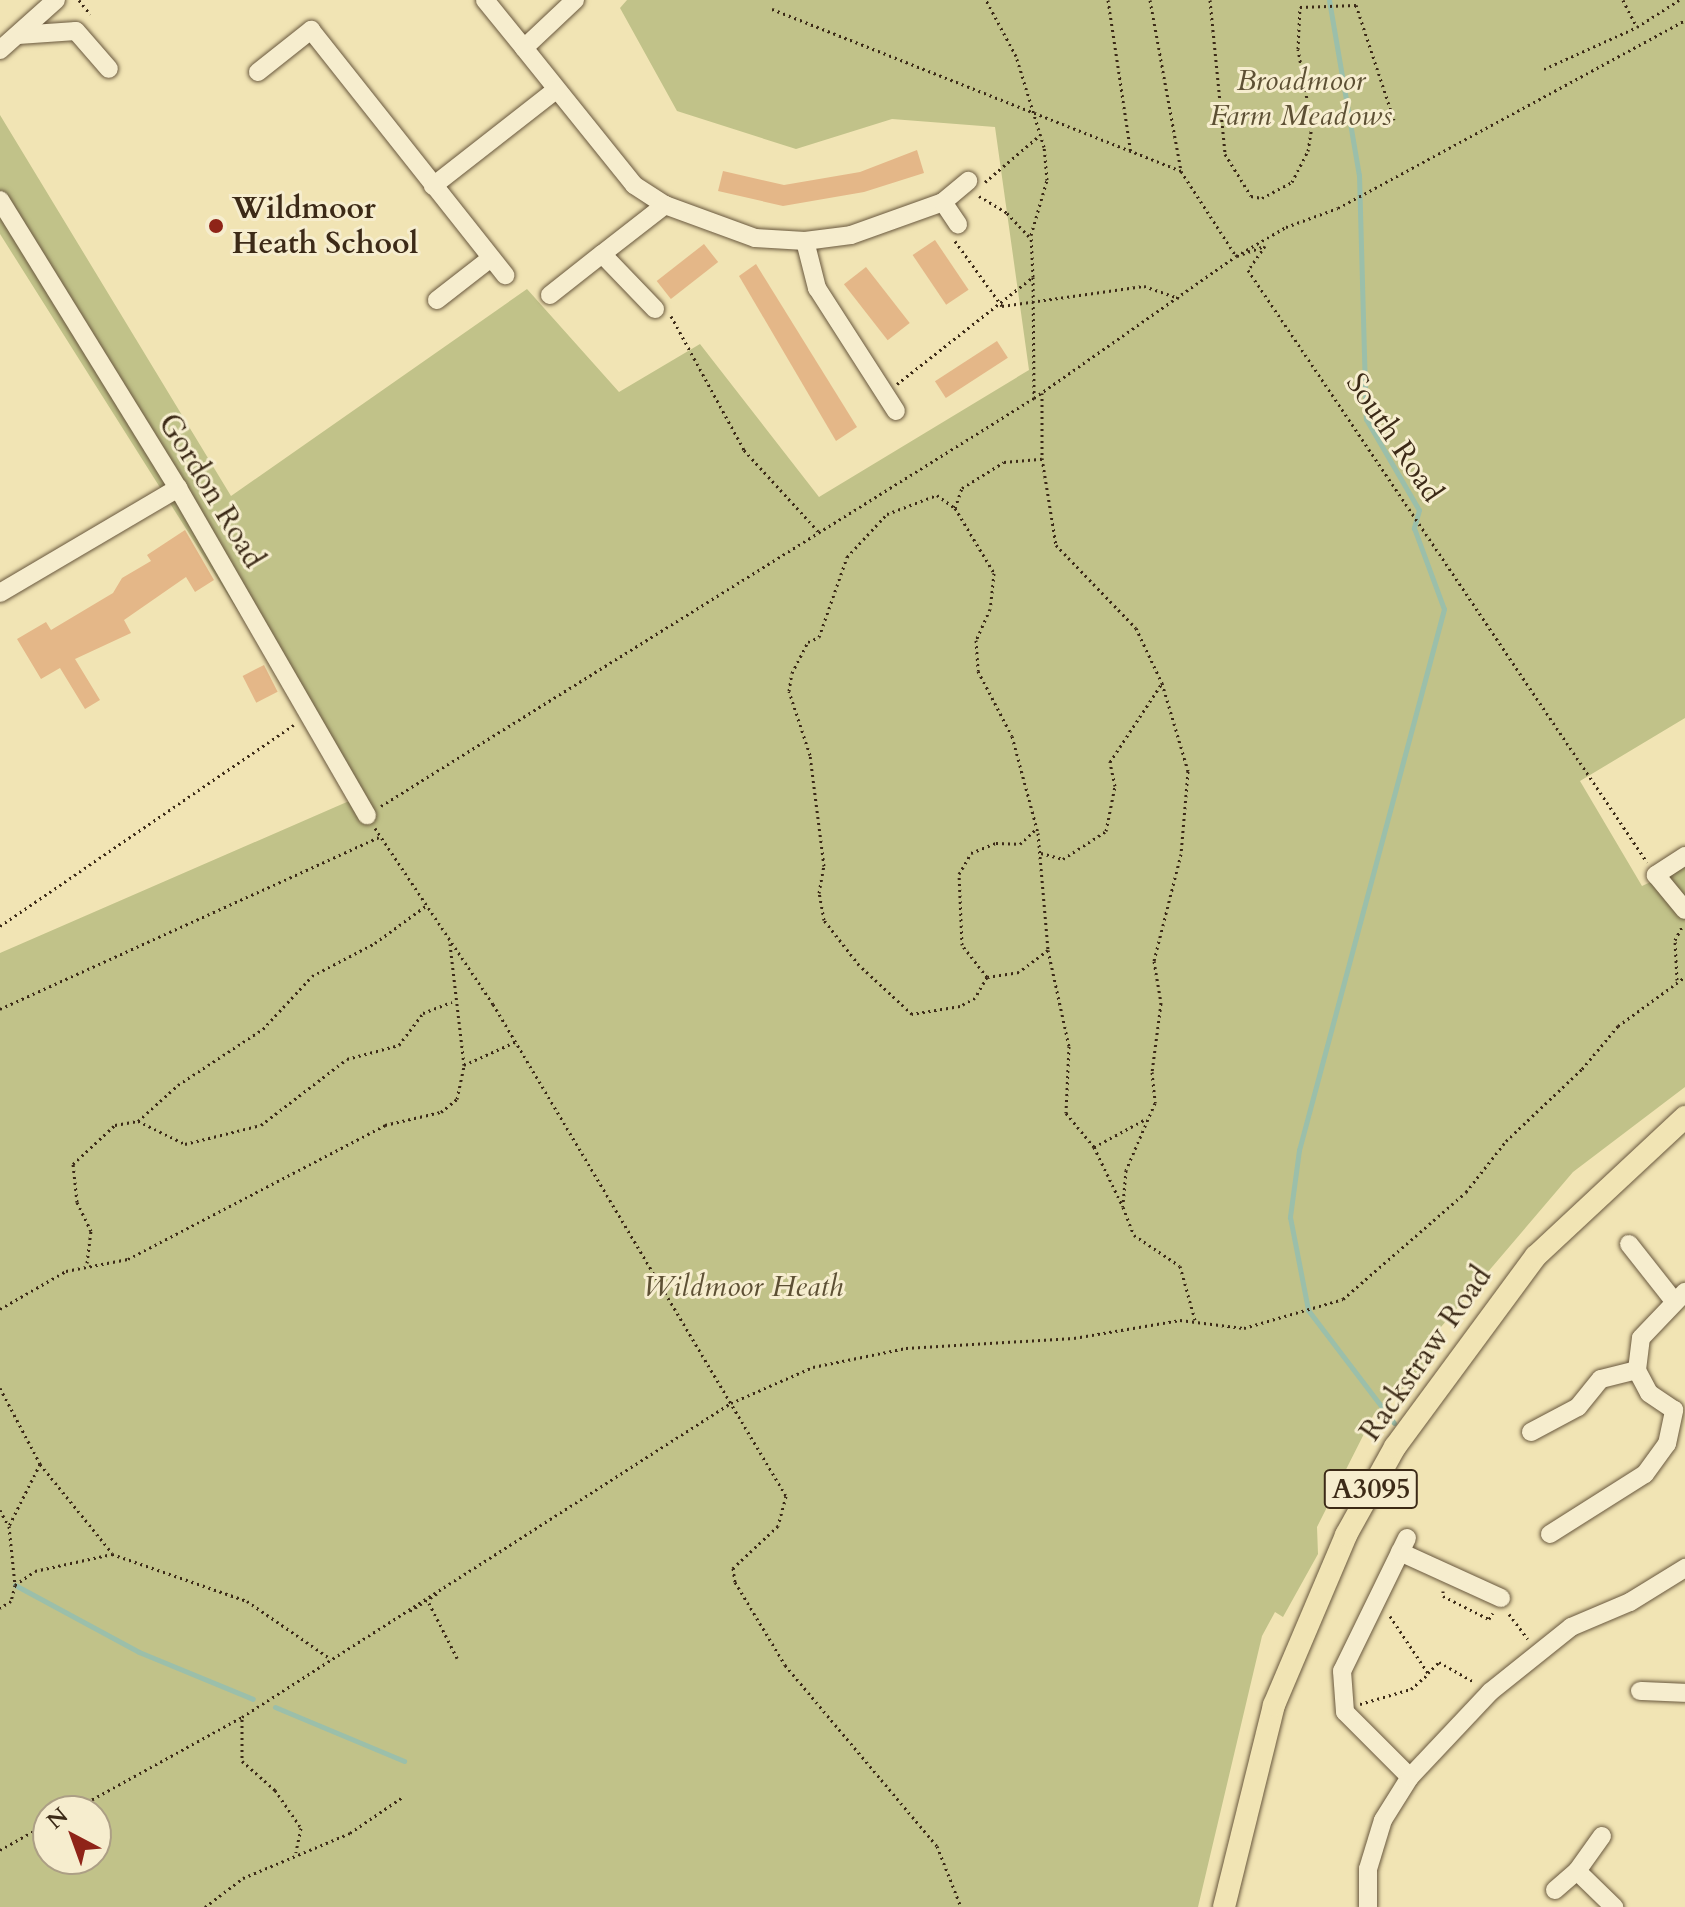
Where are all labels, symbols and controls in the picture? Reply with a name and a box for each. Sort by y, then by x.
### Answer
park label: Broadmoor Farm Meadows [1210,63,1392,134]
place label: Wildmoor Heath School [232,191,418,262]
marker: Wildmoor Heath School [207,217,225,235]
street label: South Road [1338,367,1450,509]
street label: Gordon Road [151,407,271,575]
street label: Rackstraw Road [1352,1260,1500,1448]
park label: Wildmoor Heath [643,1269,843,1305]
road number: A3095 [1323,1465,1419,1513]
north arrow [32,1795,112,1875]
text: N [41,1801,75,1836]

